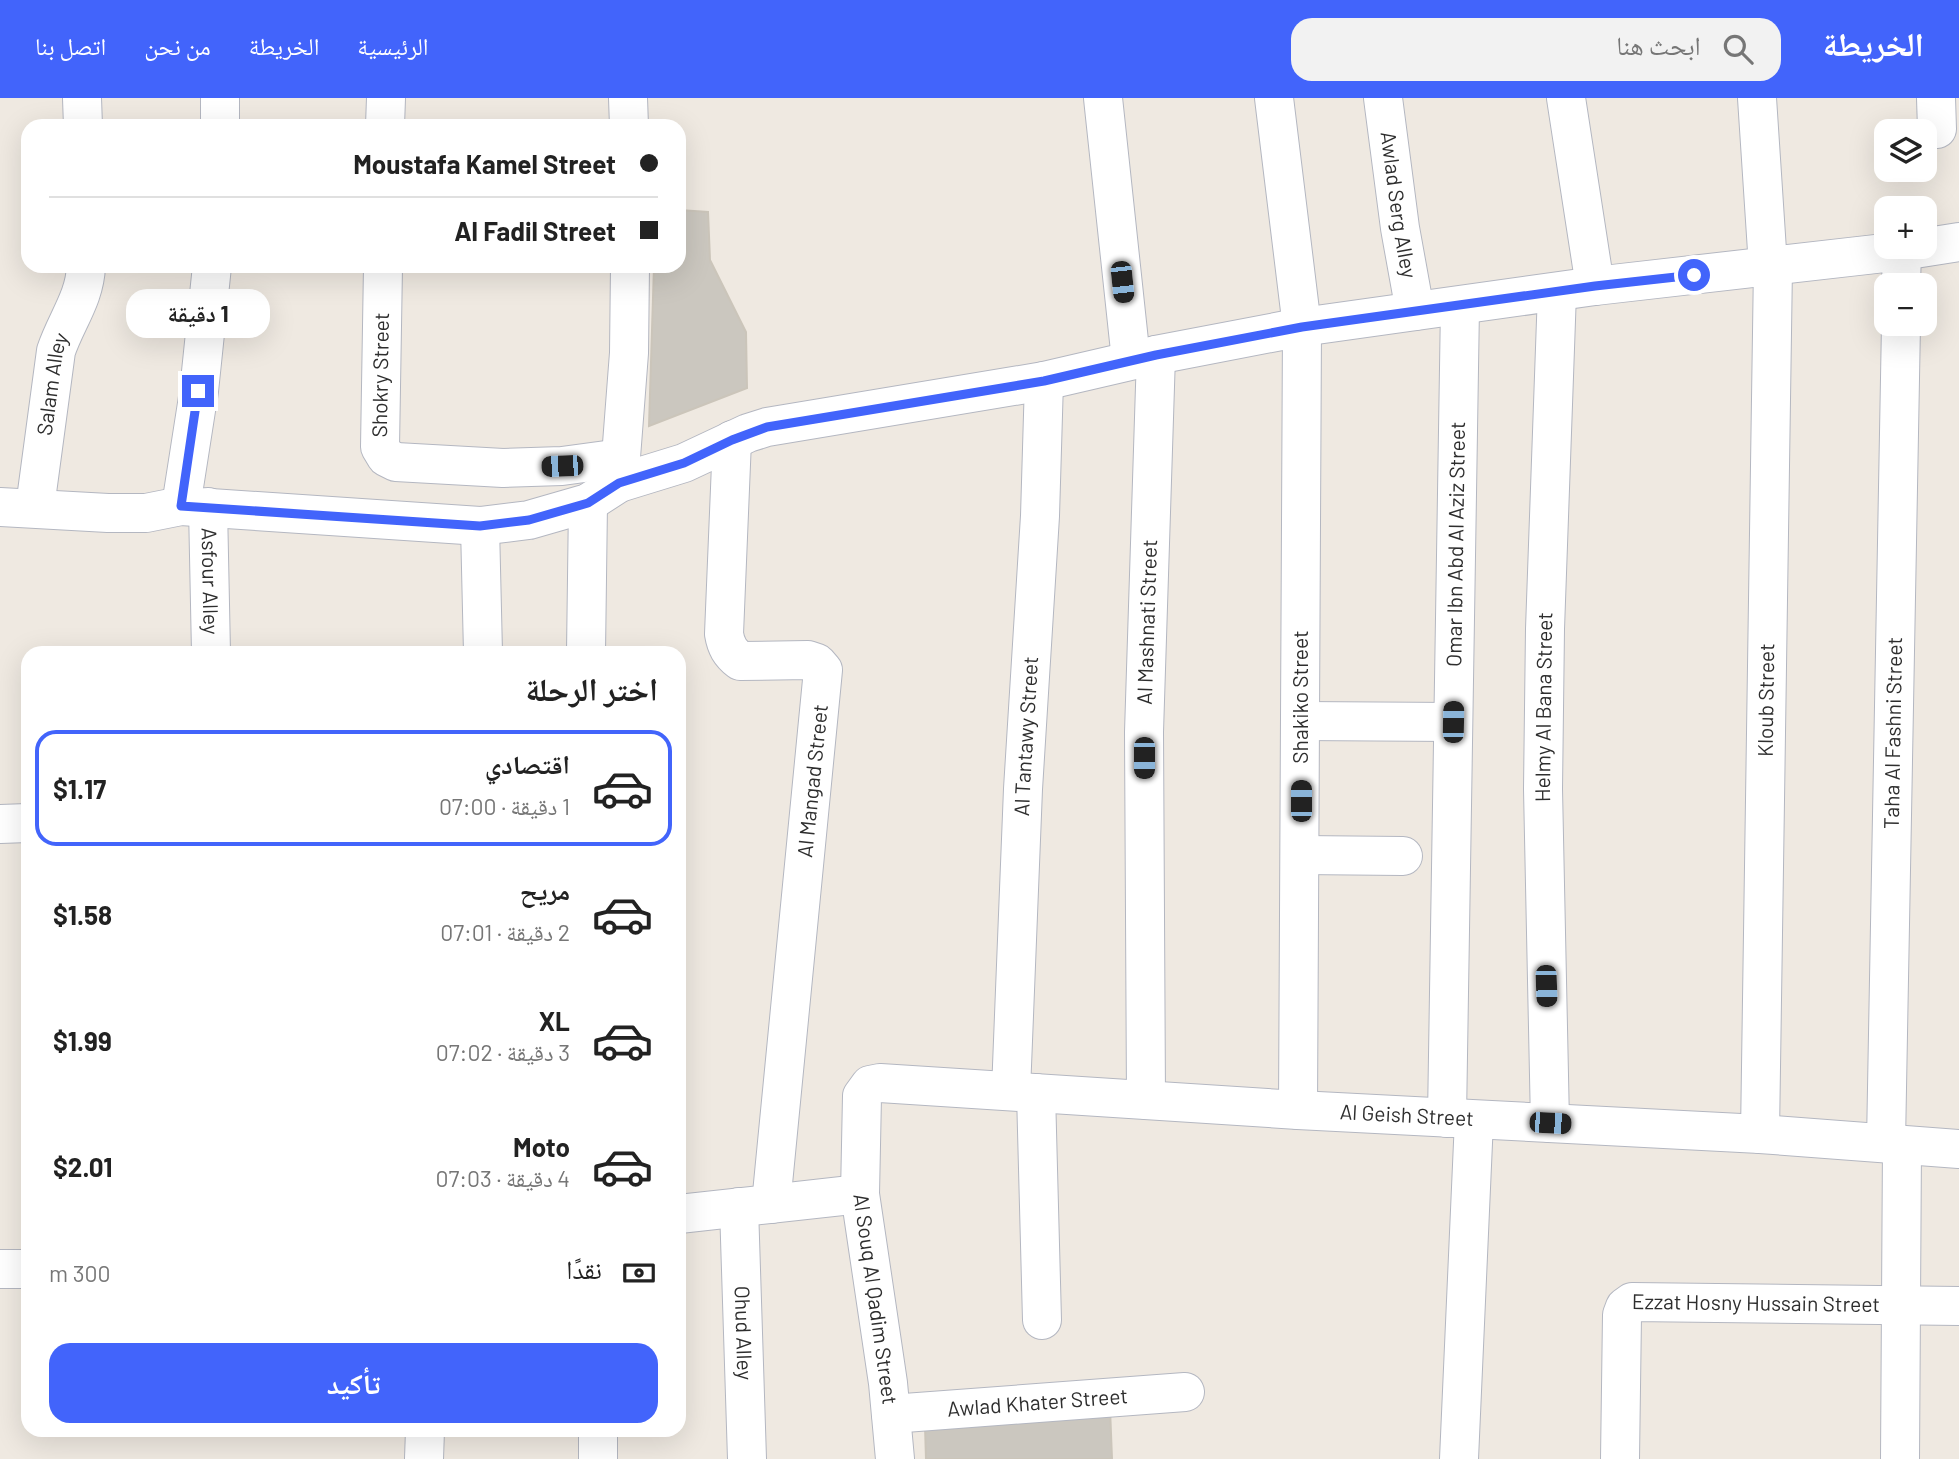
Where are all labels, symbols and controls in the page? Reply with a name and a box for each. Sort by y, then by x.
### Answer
search box [1291,18,1781,81]
text: الخريطة [1823,23,1924,63]
text: ابحث هنا [1616,29,1701,60]
icon: search [1719,30,1757,68]
text: اتصل بنا [35,31,106,60]
text: من نحن [144,31,211,60]
text: الخريطة [249,31,319,60]
text: الرئيسية [357,31,429,60]
map controls [1874,119,1937,336]
button: layers [1874,119,1937,182]
street label: Awlad Serg Alley [1377,130,1423,280]
text: Moustafa Kamel Street [353,148,616,179]
button: + [1874,196,1937,259]
text: Al Fadil Street [454,215,616,246]
route start [1678,259,1710,291]
car [1110,260,1135,304]
button: − [1874,273,1937,336]
callout: 1 دقيقة [126,289,270,338]
text: 1 دقيقة [167,299,229,327]
street label: Shokry Street [366,312,393,438]
street label: Salam Alley [31,328,73,437]
route end [182,375,214,407]
street label: Omar Ibn Abd Al Aziz Street [1440,421,1469,667]
car [541,455,584,477]
street label: Asfour Alley [197,527,225,635]
street label: Al Mashnati Street [1131,539,1161,705]
street label: Helmy Al Bana Street [1529,612,1557,802]
street label: Shakiko Street [1287,630,1312,764]
street label: Taha Al Fashni Street [1878,637,1906,829]
street label: Kloub Street [1752,643,1778,757]
street label: Al Tantawy Street [1008,656,1042,817]
text: اختر الرحلة [525,669,658,707]
car [1443,701,1464,743]
street label: Al Mangad Street [791,703,832,859]
car [1134,737,1155,779]
text: اقتصادي [485,748,570,779]
icon: car [591,757,654,820]
text: $1.17 [53,773,106,804]
car [1291,780,1312,822]
text: 1 دقيقة · 07:00 [439,792,570,820]
text: مريح [520,874,570,905]
icon: car [591,883,654,946]
text: $1.58 [53,899,112,930]
text: 2 دقيقة · 07:01 [440,918,570,946]
car [1535,965,1558,1007]
text: XL [539,1005,570,1036]
icon: car [591,1009,654,1072]
text: $1.99 [53,1025,112,1056]
text: 3 دقيقة · 07:02 [436,1038,570,1066]
street label: Al Geish Street [1339,1098,1475,1130]
car [1529,1111,1572,1135]
text: Moto [513,1131,570,1162]
icon: car [591,1135,654,1198]
text: $2.01 [53,1151,113,1182]
text: 4 دقيقة · 07:03 [435,1164,570,1192]
street label: Al Souq Al Qadim Street [849,1192,904,1406]
text: نقدًا [566,1253,602,1284]
icon: cash [620,1254,658,1292]
text: 300 m [49,1259,110,1287]
street label: Ohud Alley [731,1285,758,1381]
street label: Ezzat Hosny Hussain Street [1632,1288,1880,1316]
button: تأكيد [49,1343,658,1423]
street label: Awlad Khater Street [946,1382,1129,1421]

